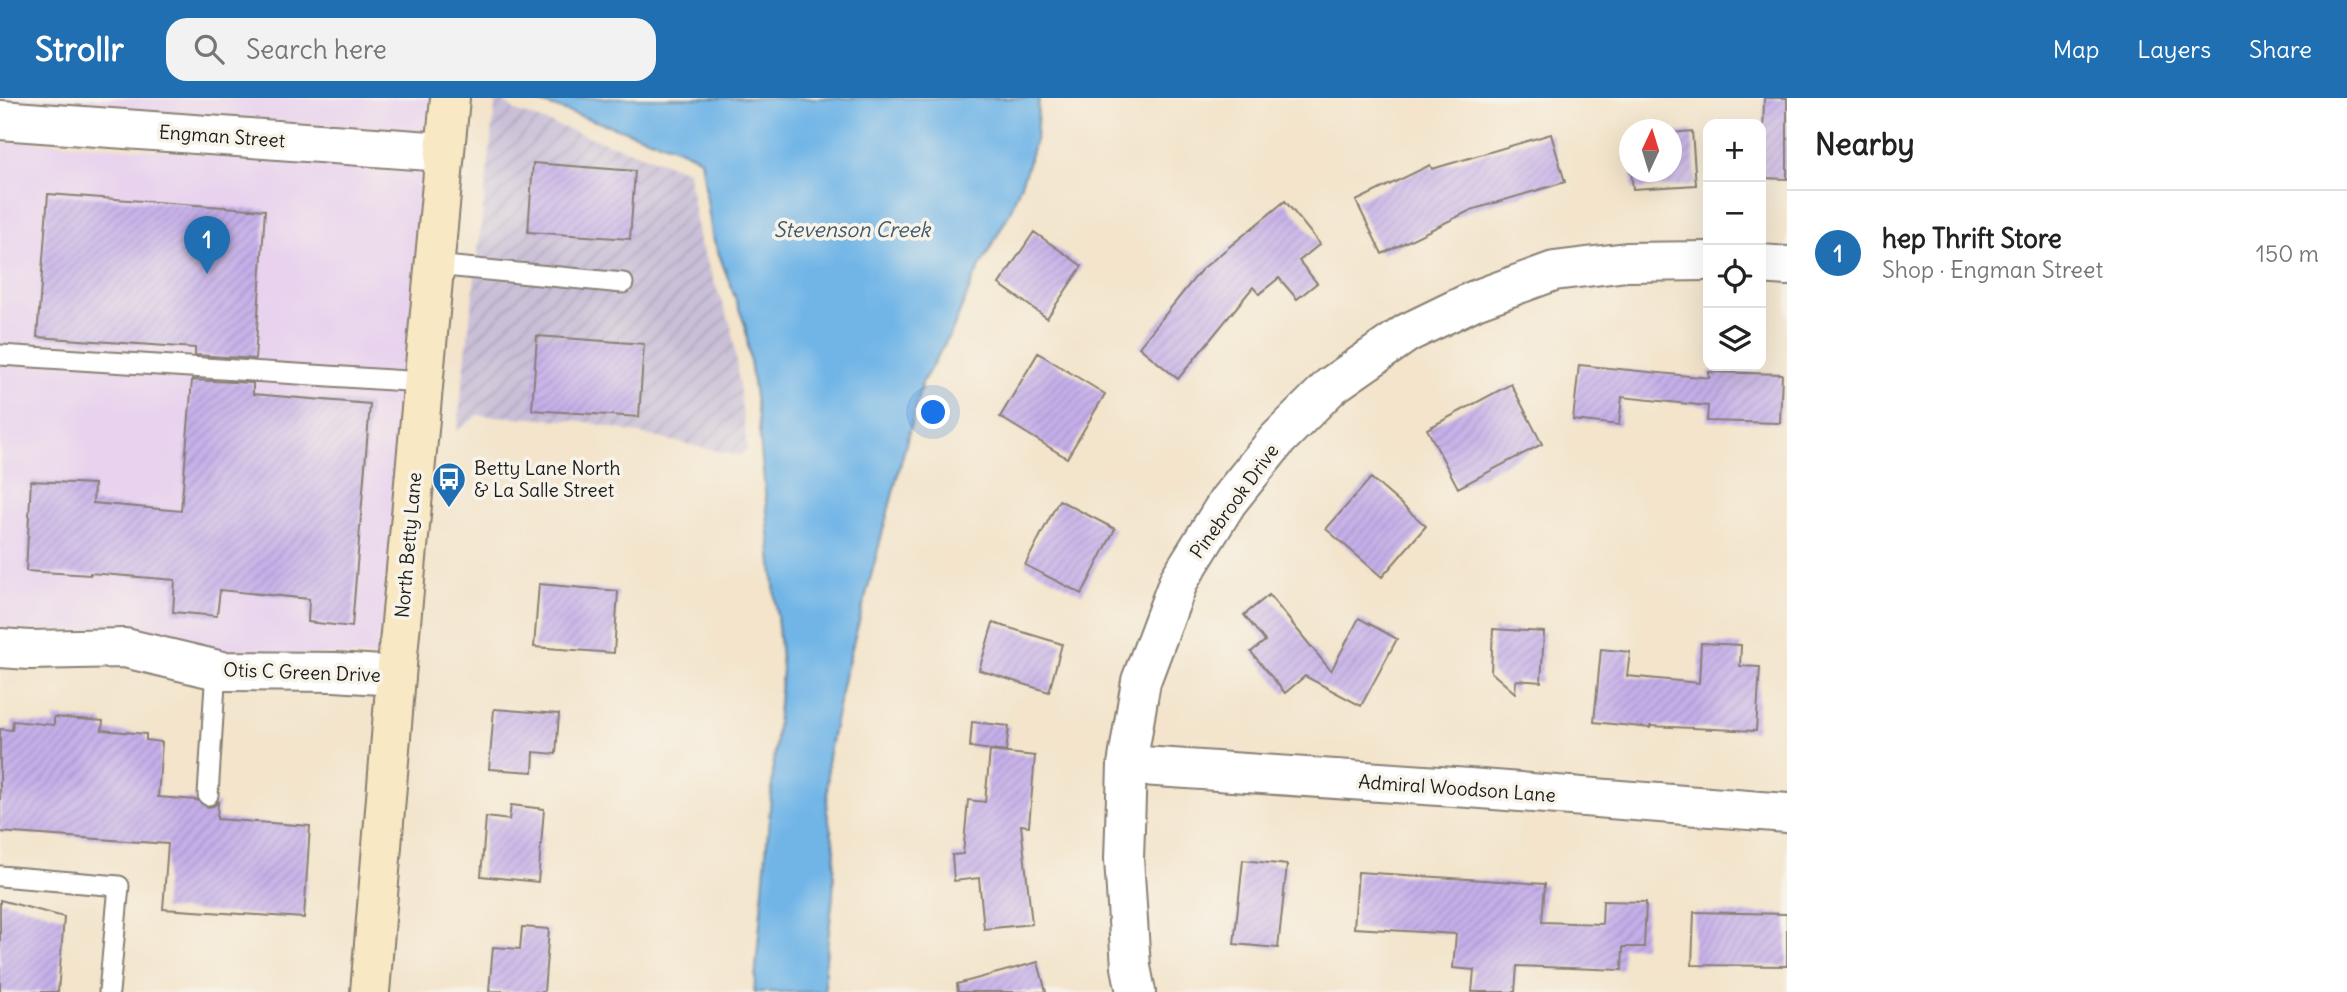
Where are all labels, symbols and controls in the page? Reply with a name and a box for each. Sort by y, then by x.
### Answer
search box [166,18,656,81]
text: Strollr [35,28,124,70]
icon: search [190,30,228,68]
text: Search here [246,33,387,66]
text: Map [2053,34,2099,64]
text: Layers [2137,34,2211,64]
text: Share [2249,34,2312,64]
north arrow [1619,119,1682,182]
map controls [1703,119,1766,371]
button: + [1703,119,1766,182]
street label: Engman Street [158,120,286,152]
text: Nearby [1815,125,1915,163]
button: − [1703,182,1766,245]
pin: 1 [184,216,230,274]
water label: Stevenson Creek [774,216,932,243]
text: hep Thrift Store [1882,222,2062,255]
text: 1 [1833,239,1843,268]
text: 150 m [2256,239,2319,268]
button: locate [1703,245,1766,308]
text: Shop · Engman Street [1882,255,2103,284]
button: layers [1703,308,1766,371]
your location [916,395,950,429]
street label: Pinebrook Drive [1184,439,1284,563]
place label: Betty Lane North & La Salle Street [474,456,620,502]
bus stop icon: Betty Lane North & La Salle Street [430,460,468,509]
street label: North Betty Lane [390,471,426,619]
street label: Otis C Green Drive [223,657,381,687]
street label: Admiral Woodson Lane [1358,769,1556,807]

